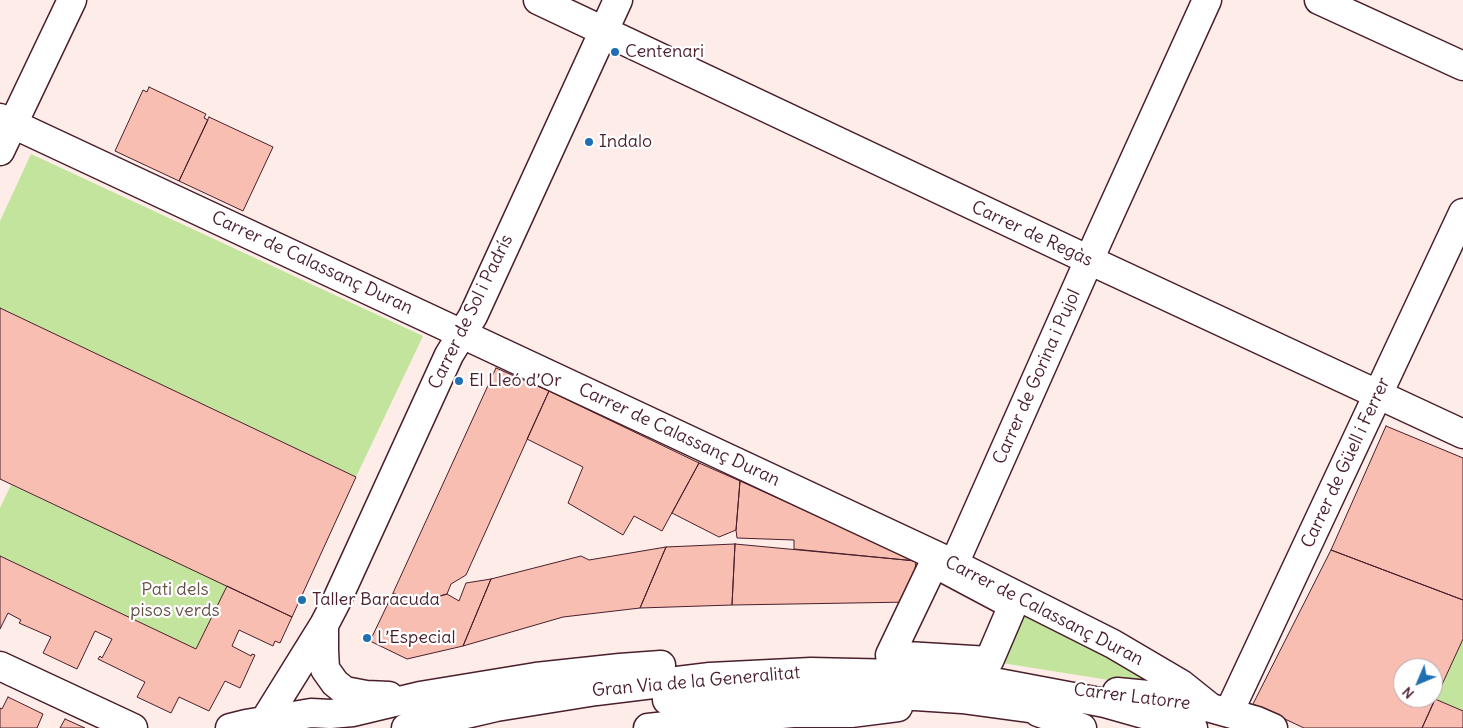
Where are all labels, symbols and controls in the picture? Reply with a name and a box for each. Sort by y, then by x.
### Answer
place label: Centenari [625,41,704,63]
marker: Centenari [609,46,621,58]
place label: Indalo [599,131,652,153]
marker: Indalo [583,136,595,148]
street label: Carrer de Regàs [968,196,1096,272]
street label: Carrer de Calassanç Duran [208,207,416,319]
street label: Carrer de Sol i Padrís [424,231,518,393]
street label: Carrer de Gorina i Pujol [989,286,1085,468]
place label: El Lleó d’Or [469,370,562,392]
street label: Carrer de Güell i Ferrer [1297,374,1395,552]
marker: El Lleó d’Or [453,375,465,387]
street label: Carrer de Calassanç Duran [575,379,783,491]
street label: Carrer de Calassanç Duran [941,551,1147,671]
park label: Pati dels pisos verds [130,579,220,622]
place label: Taller Baracuda [312,589,440,611]
marker: Taller Baracuda [296,594,308,606]
place label: L’Especial [377,627,455,649]
marker: L’Especial [361,632,373,644]
north arrow [1393,658,1443,708]
street label: Gran Via de la Generalitat [591,662,801,702]
street label: Carrer Latorre [1072,679,1192,715]
text: N [1398,683,1418,703]

